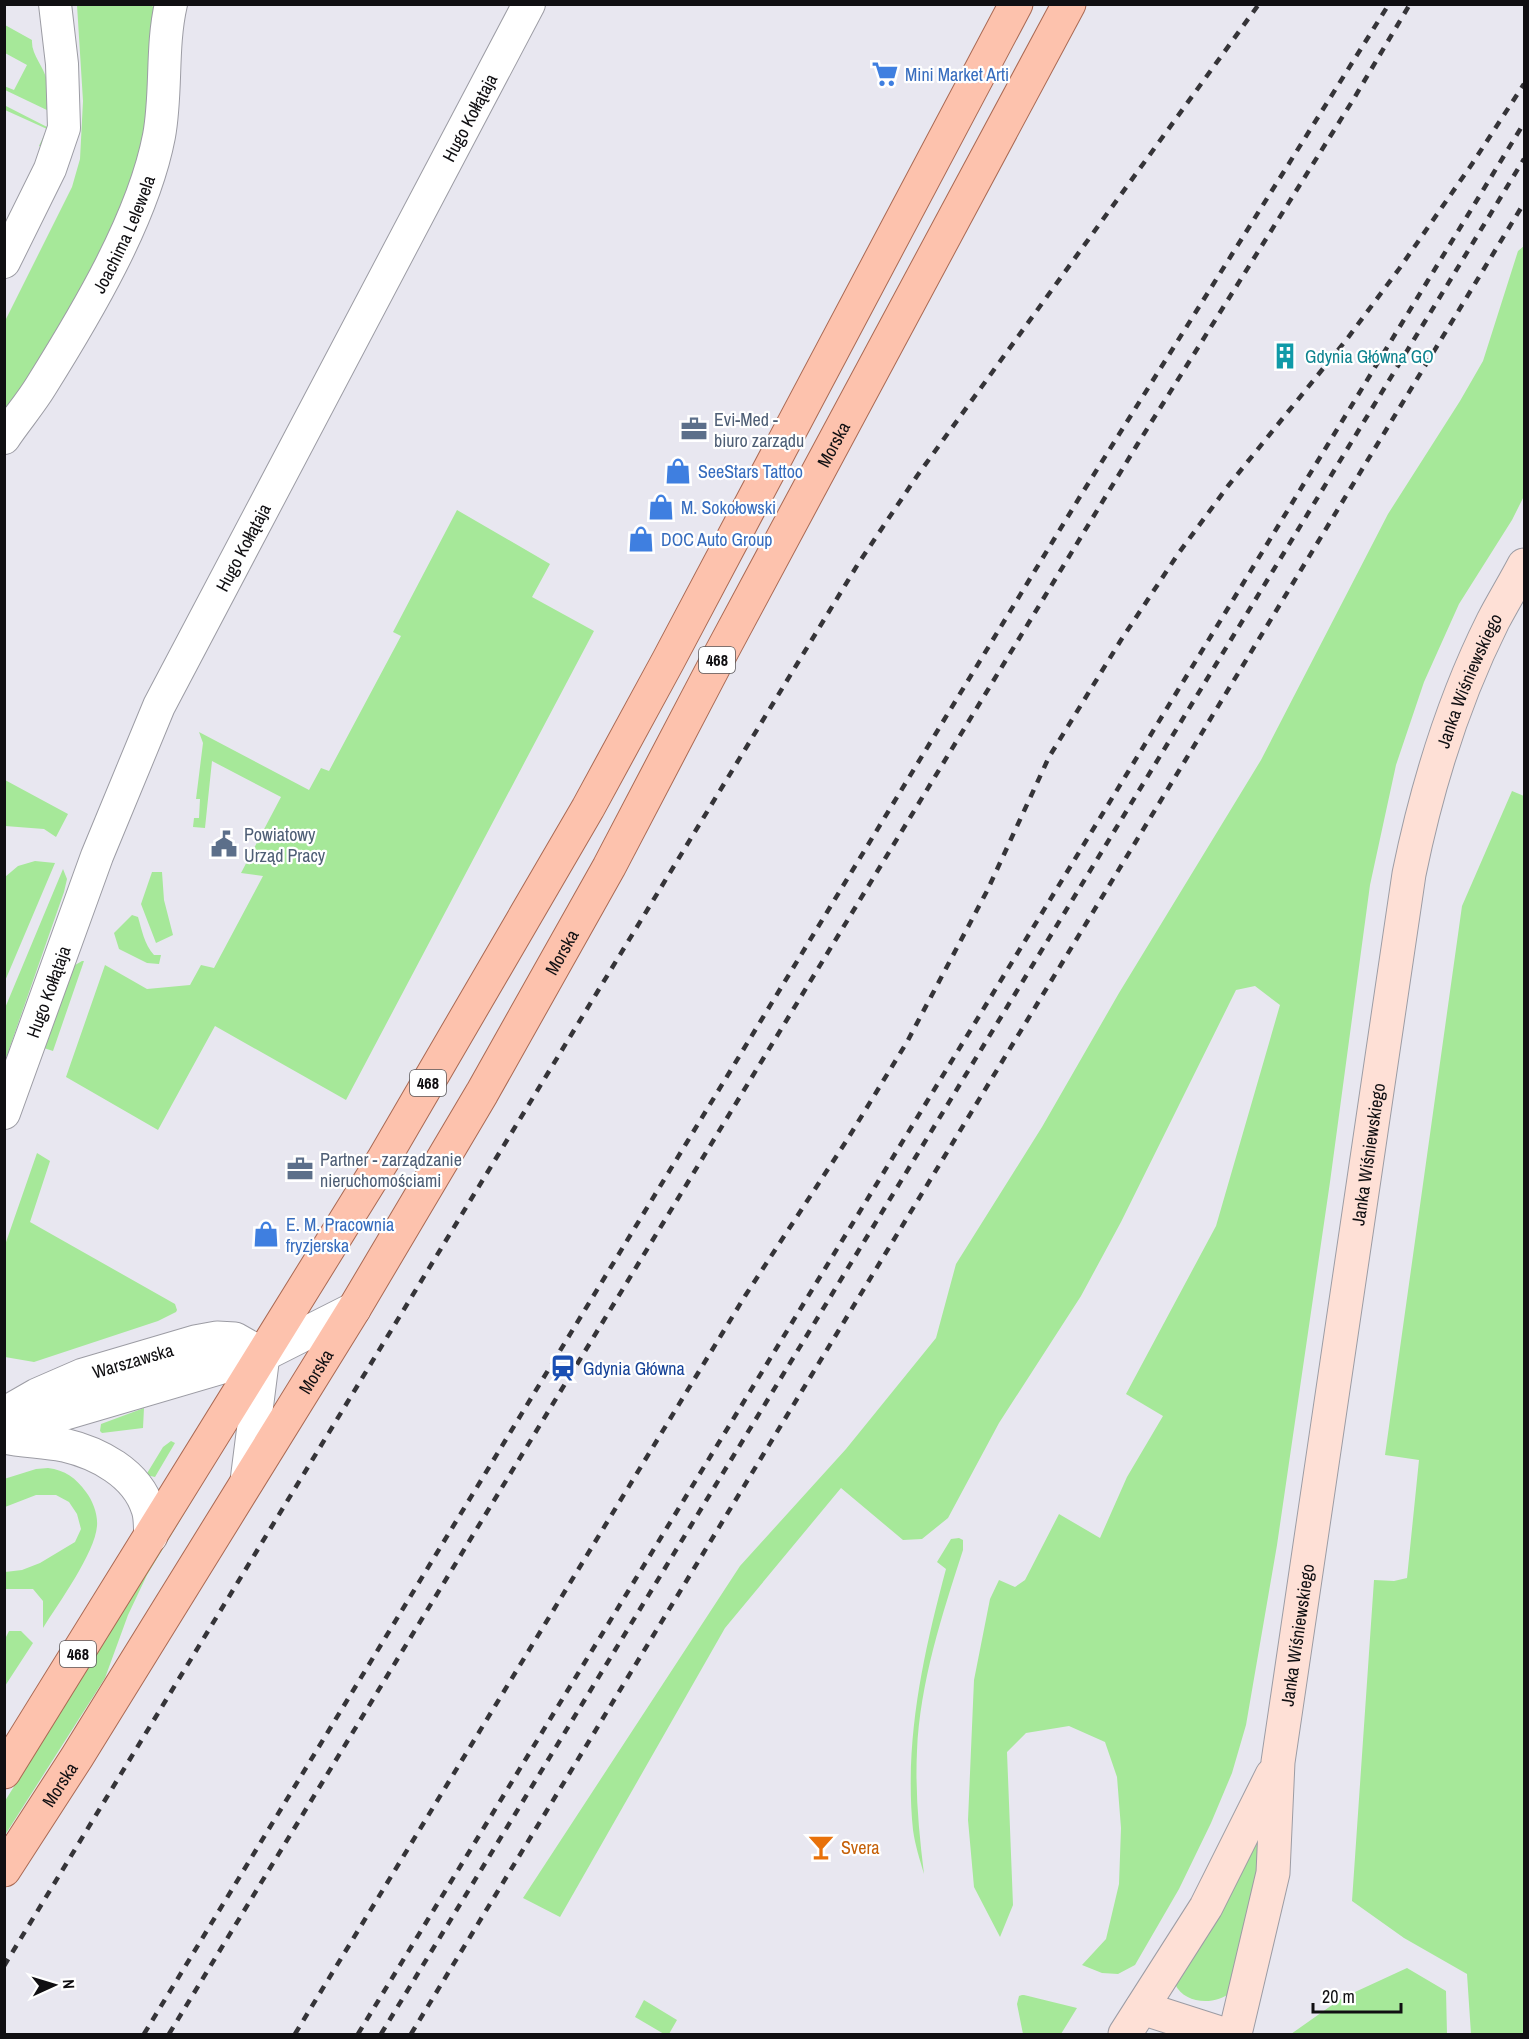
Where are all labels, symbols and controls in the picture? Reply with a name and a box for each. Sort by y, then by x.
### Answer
supermarket icon: Mini Market Arti [870,59,900,89]
place label: Mini Market Arti [905,62,1009,87]
street label: Hugo Kołłątaja [436,69,503,166]
street label: Joachima Lelewela [86,172,160,297]
building icon: Gdynia Główna GO [1270,341,1300,371]
place label: Gdynia Główna GO [1305,344,1434,369]
place label: Evi-Med - biuro zarządu [714,407,804,453]
office icon: Evi-Med - biuro zarządu [679,414,709,444]
street label: Morska [810,417,855,471]
shop icon: SeeStars Tattoo [663,456,693,486]
place label: SeeStars Tattoo [698,459,803,484]
shop icon: M. Sokołowski [646,492,676,522]
place label: M. Sokołowski [681,495,776,520]
street label: Hugo Kołłątaja [209,499,276,596]
shop icon: DOC Auto Group [626,524,656,554]
place label: DOC Auto Group [661,527,773,552]
street label: Janka Wiśniewskiego [1430,609,1508,751]
road number: 468 [699,647,735,673]
place label: Powiatowy Urząd Pracy [244,822,326,868]
public building icon: Powiatowy Urząd Pracy [209,829,239,859]
street label: Morska [538,925,584,979]
street label: Hugo Kołłątaja [20,942,76,1041]
road number: 468 [410,1070,446,1096]
street label: Janka Wiśniewskiego [1345,1081,1391,1227]
place label: Partner - zarządzanie nieruchomościami [320,1147,462,1193]
office icon: Partner - zarządzanie nieruchomościami [285,1154,315,1184]
place label: E. M. Pracownia fryzjerska [286,1212,394,1258]
shop icon: E. M. Pracownia fryzjerska [251,1219,281,1249]
street label: Warszawska [89,1337,176,1384]
street label: Morska [292,1344,339,1398]
station icon: Gdynia Główna [548,1353,578,1383]
place label: Gdynia Główna [583,1356,685,1381]
street label: Janka Wiśniewskiego [1274,1562,1320,1708]
road number: 468 [60,1641,96,1667]
street label: Morska [36,1757,83,1811]
bar icon: Svera [806,1832,836,1862]
place label: Svera [841,1835,880,1860]
north arrow [24,1955,84,2015]
scale bar [1313,1976,1402,2014]
text: N [58,1978,80,1989]
text: 20 m [1322,1984,1355,2009]

